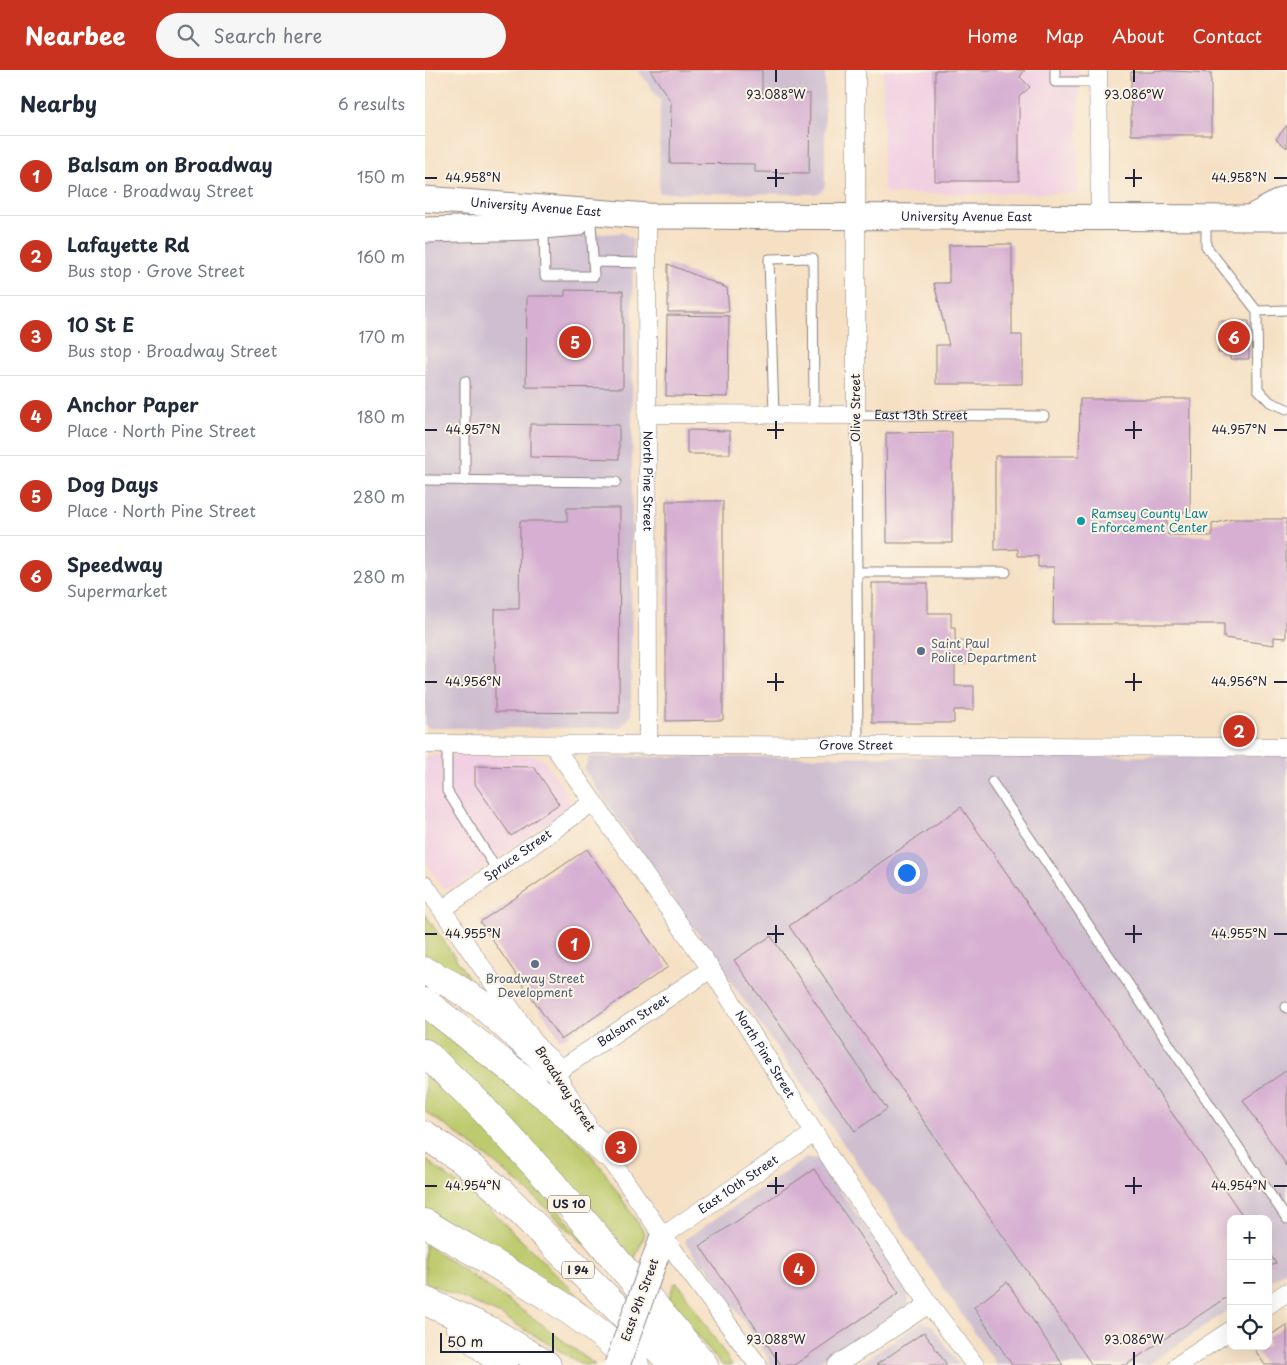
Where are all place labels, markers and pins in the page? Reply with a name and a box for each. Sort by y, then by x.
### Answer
pin: 6 [1218,318,1250,356]
pin: 5 [559,323,591,361]
place label: Ramsey County Law Enforcement Center [1091,504,1209,536]
marker: Ramsey County Law Enforcement Center [1075,515,1087,527]
place label: Saint Paul Police Department [931,634,1037,666]
marker: Saint Paul Police Department [915,645,927,657]
pin: 2 [1223,712,1255,750]
pin: 1 [558,925,590,963]
marker: Broadway Street Development [529,958,541,970]
place label: Broadway Street Development [486,969,585,1001]
pin: 3 [605,1128,637,1166]
pin: 4 [783,1250,815,1288]

